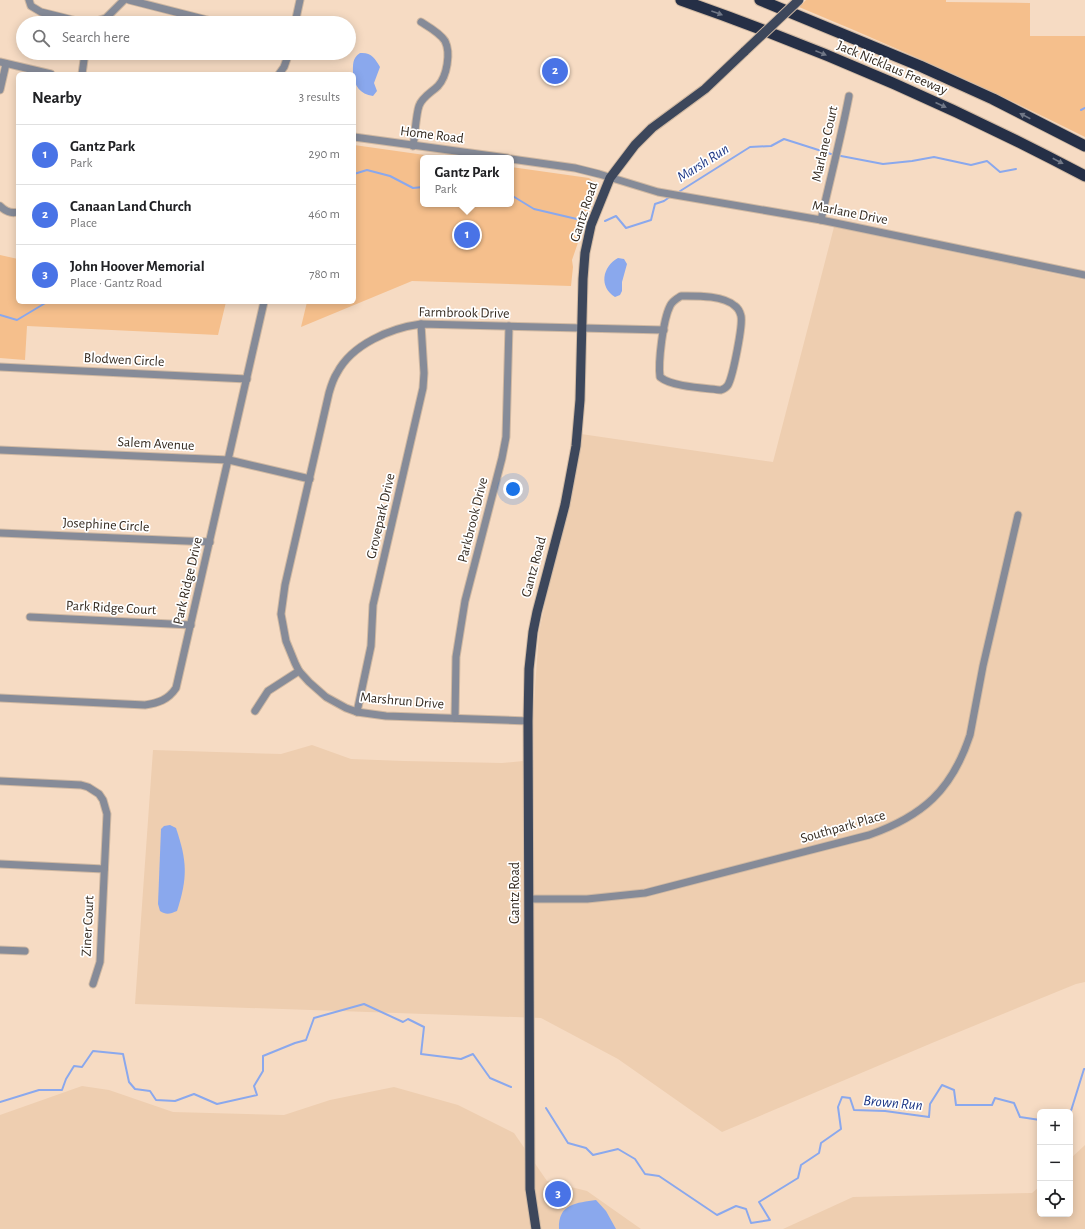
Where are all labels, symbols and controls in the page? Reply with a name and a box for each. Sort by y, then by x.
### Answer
one-way arrow [712,11,724,17]
search box [16,16,356,60]
icon: search [30,27,52,49]
text: Search here [62,30,130,45]
street label: Jack Nicklaus Freeway [835,38,949,98]
one-way arrow [816,51,828,57]
pin: 2 [542,56,568,86]
text: Nearby [32,89,82,106]
text: 3 results [299,91,340,104]
one-way arrow [935,102,946,108]
street label: Marlane Court [809,104,841,183]
one-way arrow [1019,112,1031,119]
street label: Home Road [399,124,465,146]
text: Gantz Park [70,139,135,154]
water label: Marsh Run [674,141,732,185]
text: 1 [43,148,47,161]
text: 290 m [309,148,340,161]
popup [420,155,514,207]
text: Park [70,157,92,170]
one-way arrow [1052,158,1064,164]
text: Gantz Park [434,165,500,180]
street label: Gantz Road [568,180,600,244]
text: Park [434,183,457,196]
text: Canaan Land Church [70,199,192,214]
street label: Marlane Drive [811,199,889,227]
text: 2 [42,208,48,221]
text: 460 m [308,208,340,221]
text: Place [70,217,97,230]
pin: 1 [454,220,480,250]
text: John Hoover Memorial [70,259,205,274]
text: 3 [42,268,48,281]
text: 780 m [309,268,340,281]
text: Place · Gantz Road [70,277,162,290]
street label: Farmbrook Drive [418,305,510,321]
street label: Blodwen Circle [83,351,165,369]
street label: Salem Avenue [117,435,195,453]
street label: Grovepark Drive [364,472,398,560]
street label: Parkbrook Drive [456,476,490,564]
your location [503,479,523,499]
street label: Josephine Circle [62,516,150,534]
street label: Gantz Road [519,535,549,599]
street label: Park Ridge Drive [171,536,205,626]
street label: Park Ridge Court [66,599,157,617]
street label: Marshrun Drive [359,690,445,712]
street label: Southpark Place [799,808,887,846]
street label: Gantz Road [508,862,522,924]
street label: Ziner Court [79,895,97,957]
water label: Brown Run [863,1093,923,1113]
map controls [1037,1109,1073,1217]
button: + [1037,1109,1073,1145]
button: − [1037,1145,1073,1181]
pin: 3 [545,1179,571,1209]
button: locate [1037,1181,1073,1217]

